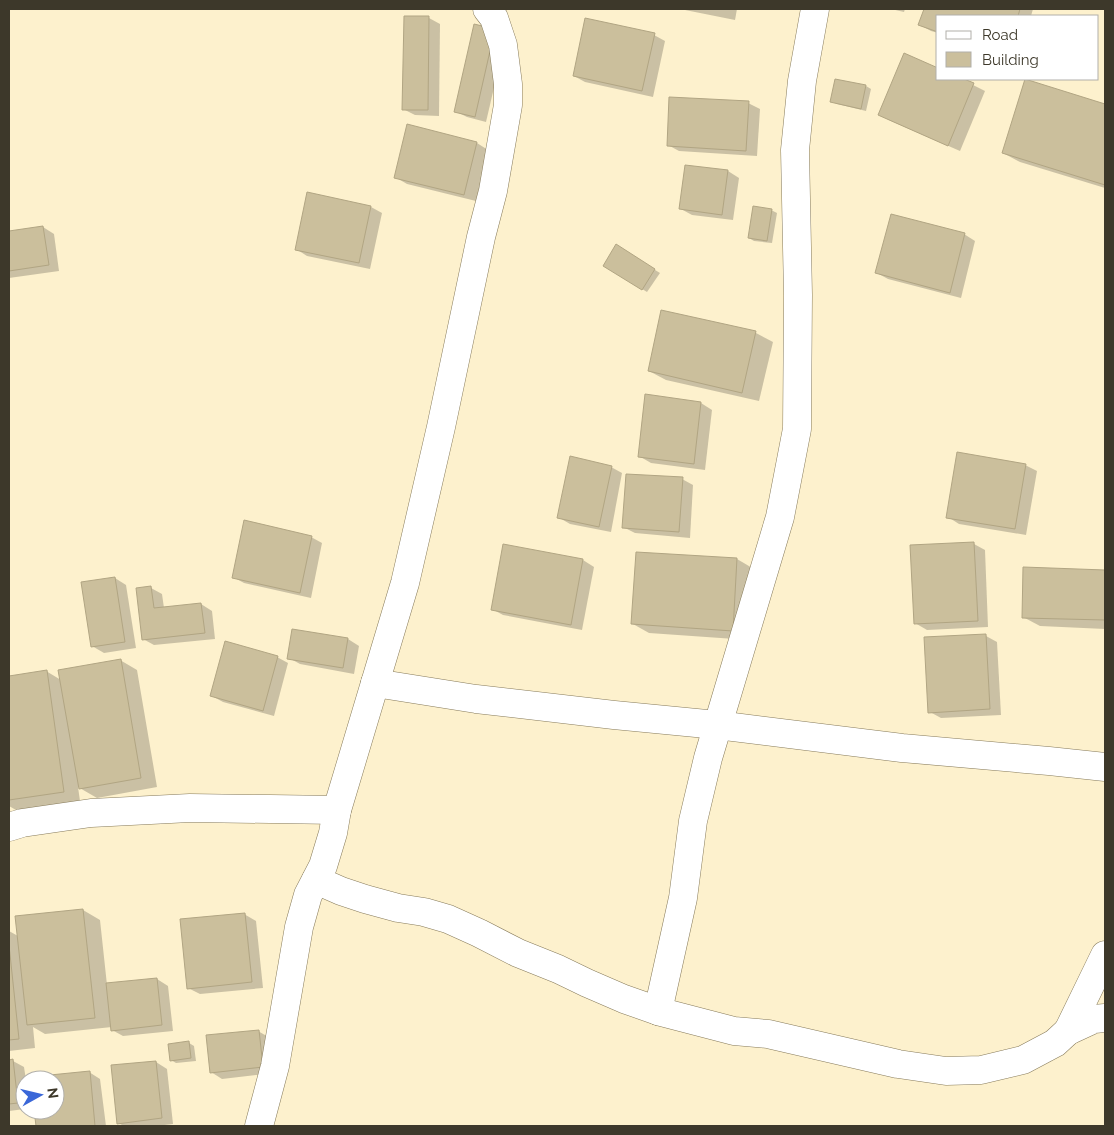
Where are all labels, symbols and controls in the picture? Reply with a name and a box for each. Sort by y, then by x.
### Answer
legend [936,15,1099,80]
text: Road [982,26,1018,44]
text: Building [982,51,1039,69]
north arrow [15,1070,65,1120]
text: N [44,1087,62,1100]

